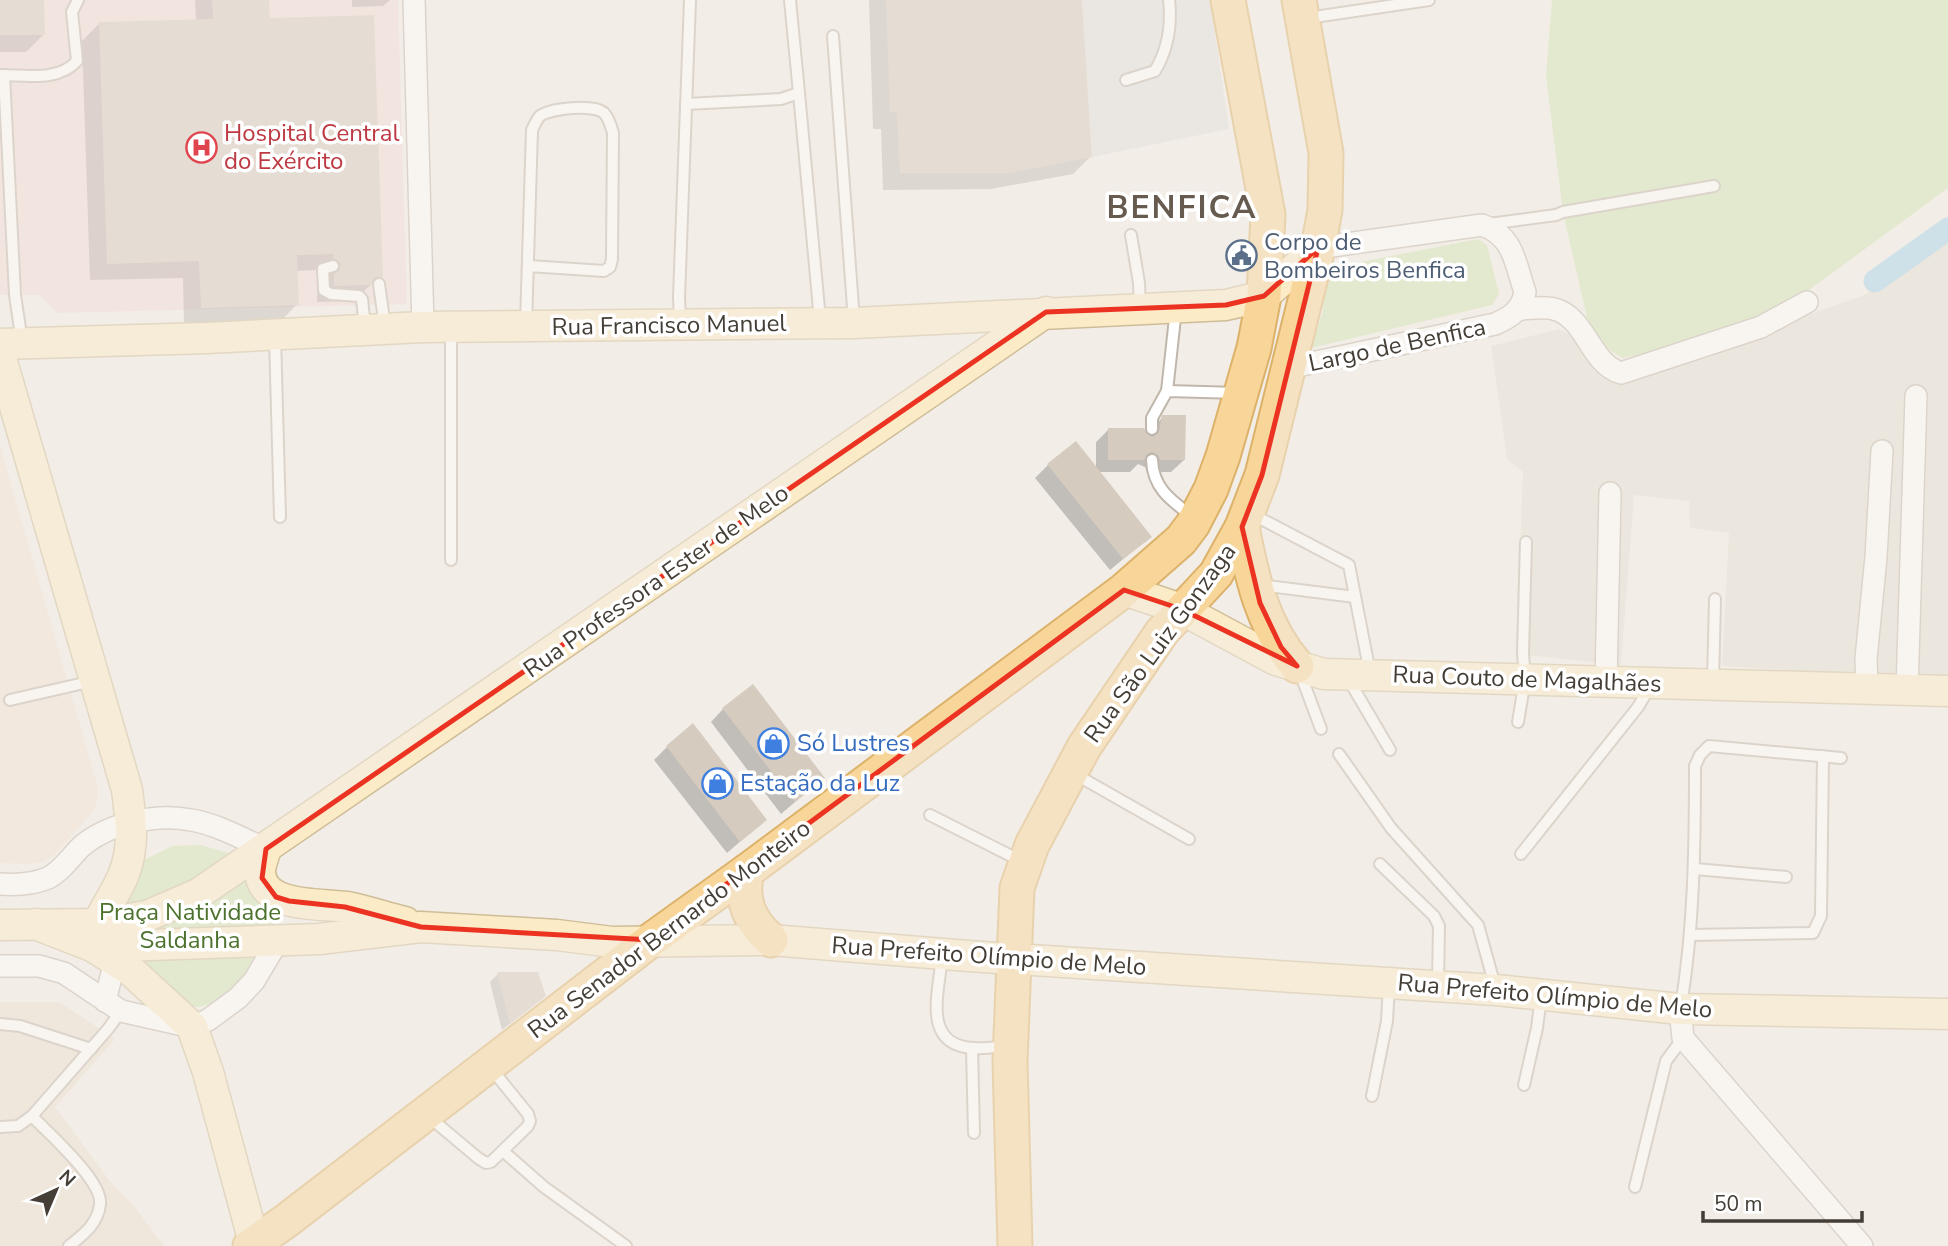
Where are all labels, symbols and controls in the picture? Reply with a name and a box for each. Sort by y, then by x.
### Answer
place label: Hospital Central do Exército [224,117,400,177]
hospital icon: Hospital Central do Exército [184,130,218,164]
district label: BENFICA [1106,186,1258,229]
place label: Corpo de Bombeiros Benfica [1264,226,1466,286]
public building icon: Corpo de Bombeiros Benfica [1224,239,1258,273]
street label: Rua Francisco Manuel [551,307,787,343]
street label: Largo de Benfica [1305,311,1489,379]
street label: Rua Professora Ester de Melo [517,477,795,685]
street label: Rua São Luiz Gonzaga [1077,537,1243,749]
street label: Rua Couto de Magalhães [1392,658,1662,700]
shop icon: Só Lustres [757,726,791,760]
place label: Só Lustres [797,727,910,759]
shop icon: Estação da Luz [700,766,734,800]
place label: Estação da Luz [740,767,900,799]
street label: Rua Senador Bernardo Monteiro [521,812,817,1046]
park label: Praça Natividade Saldanha [99,896,281,956]
street label: Rua Prefeito Olímpio de Melo [830,929,1148,983]
street label: Rua Prefeito Olímpio de Melo [1396,966,1714,1026]
north arrow [21,1155,91,1225]
text: N [53,1164,81,1193]
scale bar [1703,1180,1862,1224]
text: 50 m [1714,1190,1763,1218]

